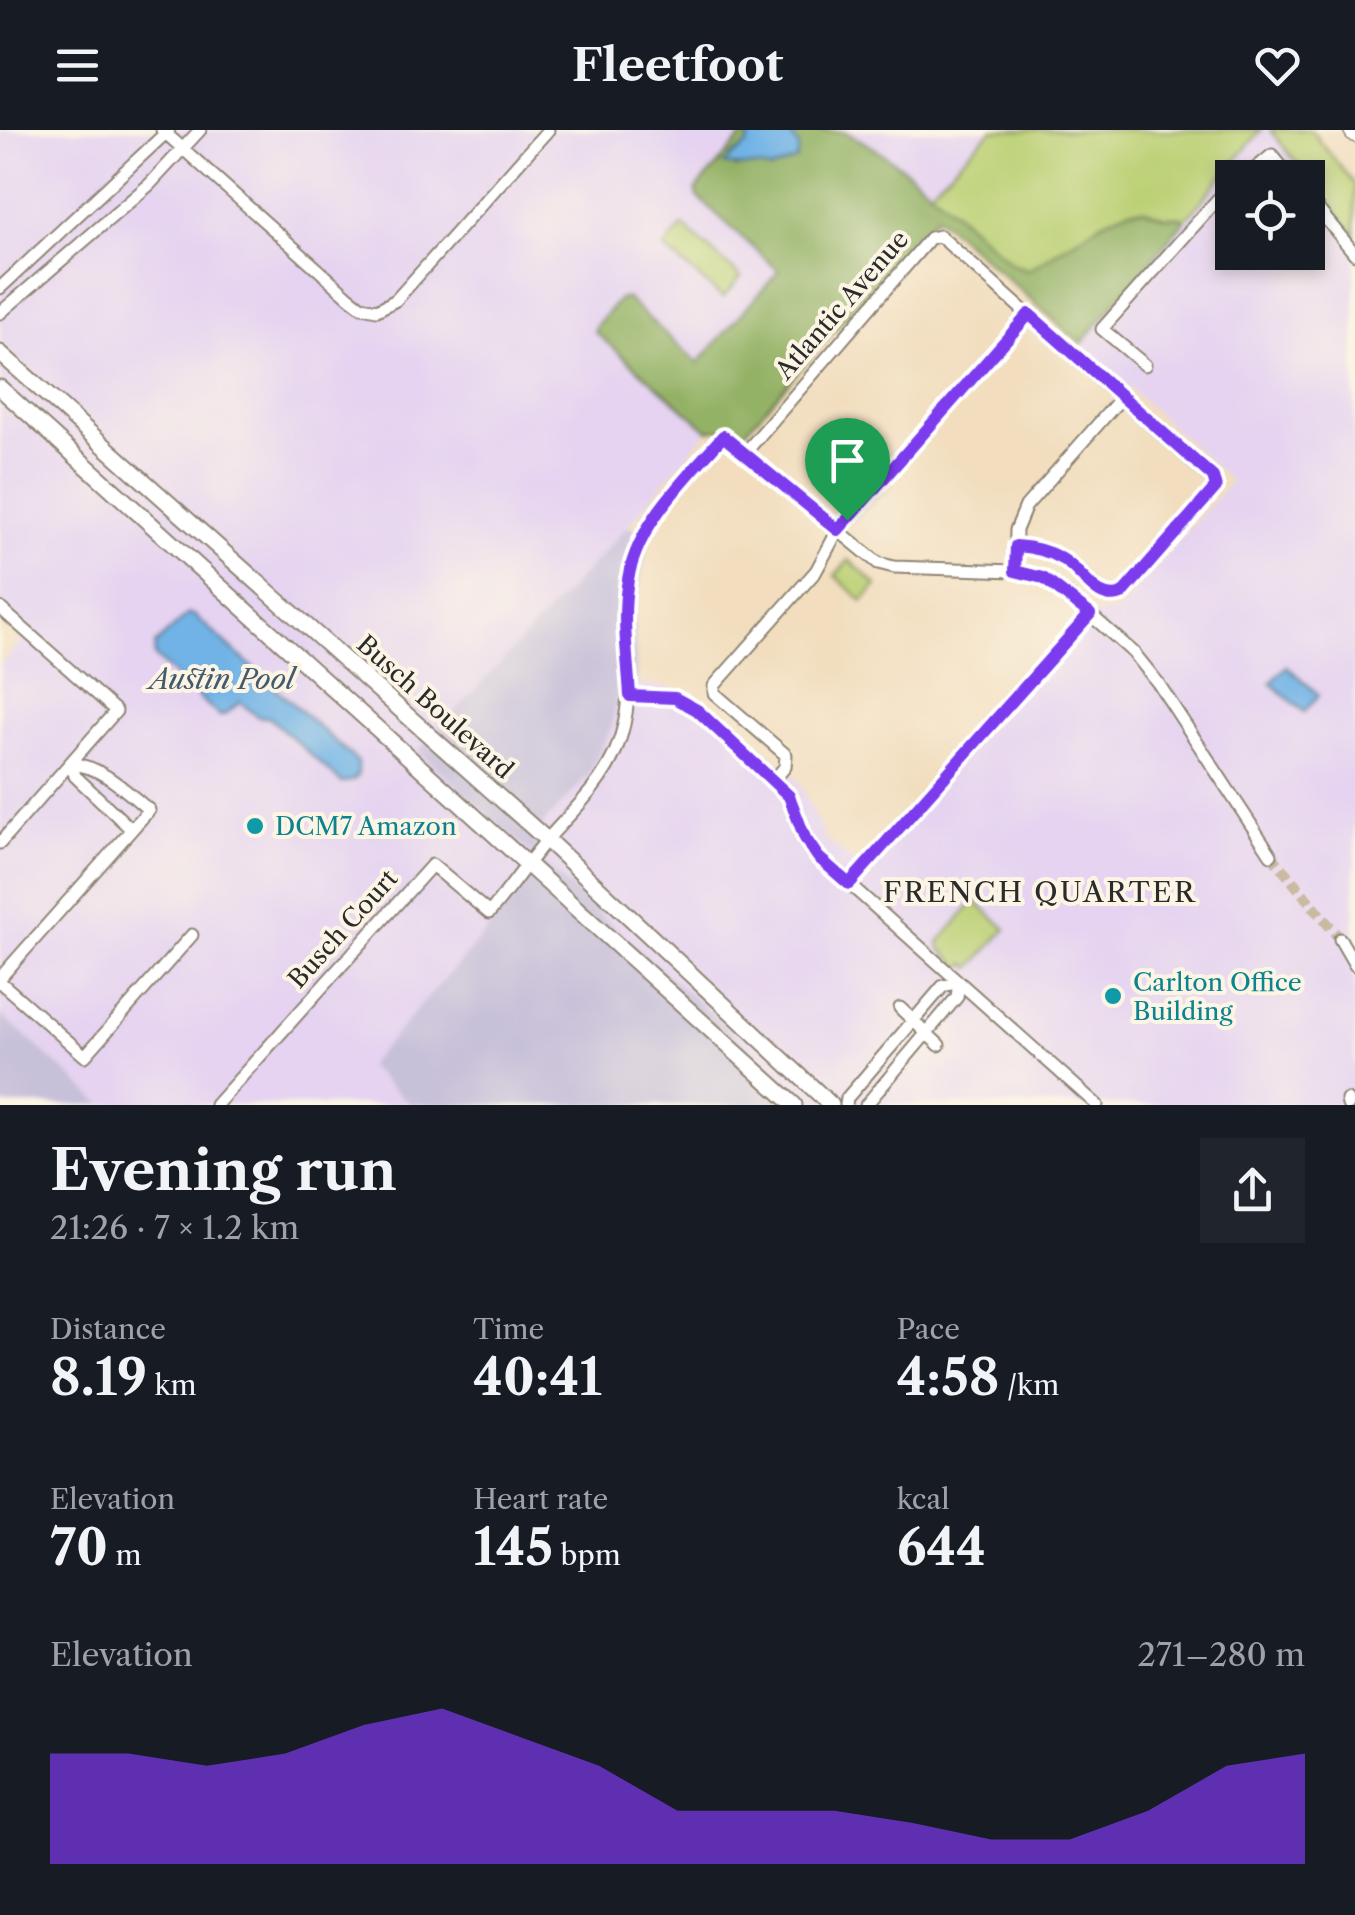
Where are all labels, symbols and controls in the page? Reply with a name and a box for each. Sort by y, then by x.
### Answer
text: Fleetfoot [572,37,783,93]
icon: menu [50,38,105,93]
icon: heart [1250,38,1305,93]
map controls [1215,160,1325,270]
button: locate [1215,160,1325,270]
street label: Atlantic Avenue [768,224,915,387]
pin [805,418,890,521]
icon: arrive [820,433,875,488]
street label: Busch Boulevard [350,629,520,785]
water label: Austin Pool [145,662,298,696]
place label: DCM7 Amazon [275,811,457,842]
marker: DCM7 Amazon [244,815,266,837]
street label: Busch Court [282,863,404,995]
district label: FRENCH QUARTER [883,875,1197,909]
place label: Carlton Office Building [1133,967,1302,1027]
marker: Carlton Office Building [1102,985,1124,1007]
text: Evening run [50,1137,397,1204]
button: share [1200,1138,1305,1243]
text: 21:26 · 7 × 1.2 km [50,1208,299,1247]
text: Distance [50,1312,166,1346]
text: Time [473,1312,544,1346]
text: Pace [897,1312,960,1346]
text: 8.19 [50,1346,147,1408]
text: 40:41 [473,1346,602,1408]
text: 4:58 [897,1346,1000,1408]
text: km [147,1368,197,1402]
text: /km [1000,1368,1059,1402]
text: Elevation [50,1482,175,1516]
text: Heart rate [473,1482,608,1516]
text: kcal [897,1482,950,1516]
text: 70 [50,1516,108,1578]
text: 145 [473,1516,553,1578]
text: 644 [897,1516,986,1578]
text: m [108,1538,141,1572]
text: bpm [553,1538,621,1572]
text: Elevation [50,1635,193,1674]
text: 271–280 m [1138,1635,1305,1674]

